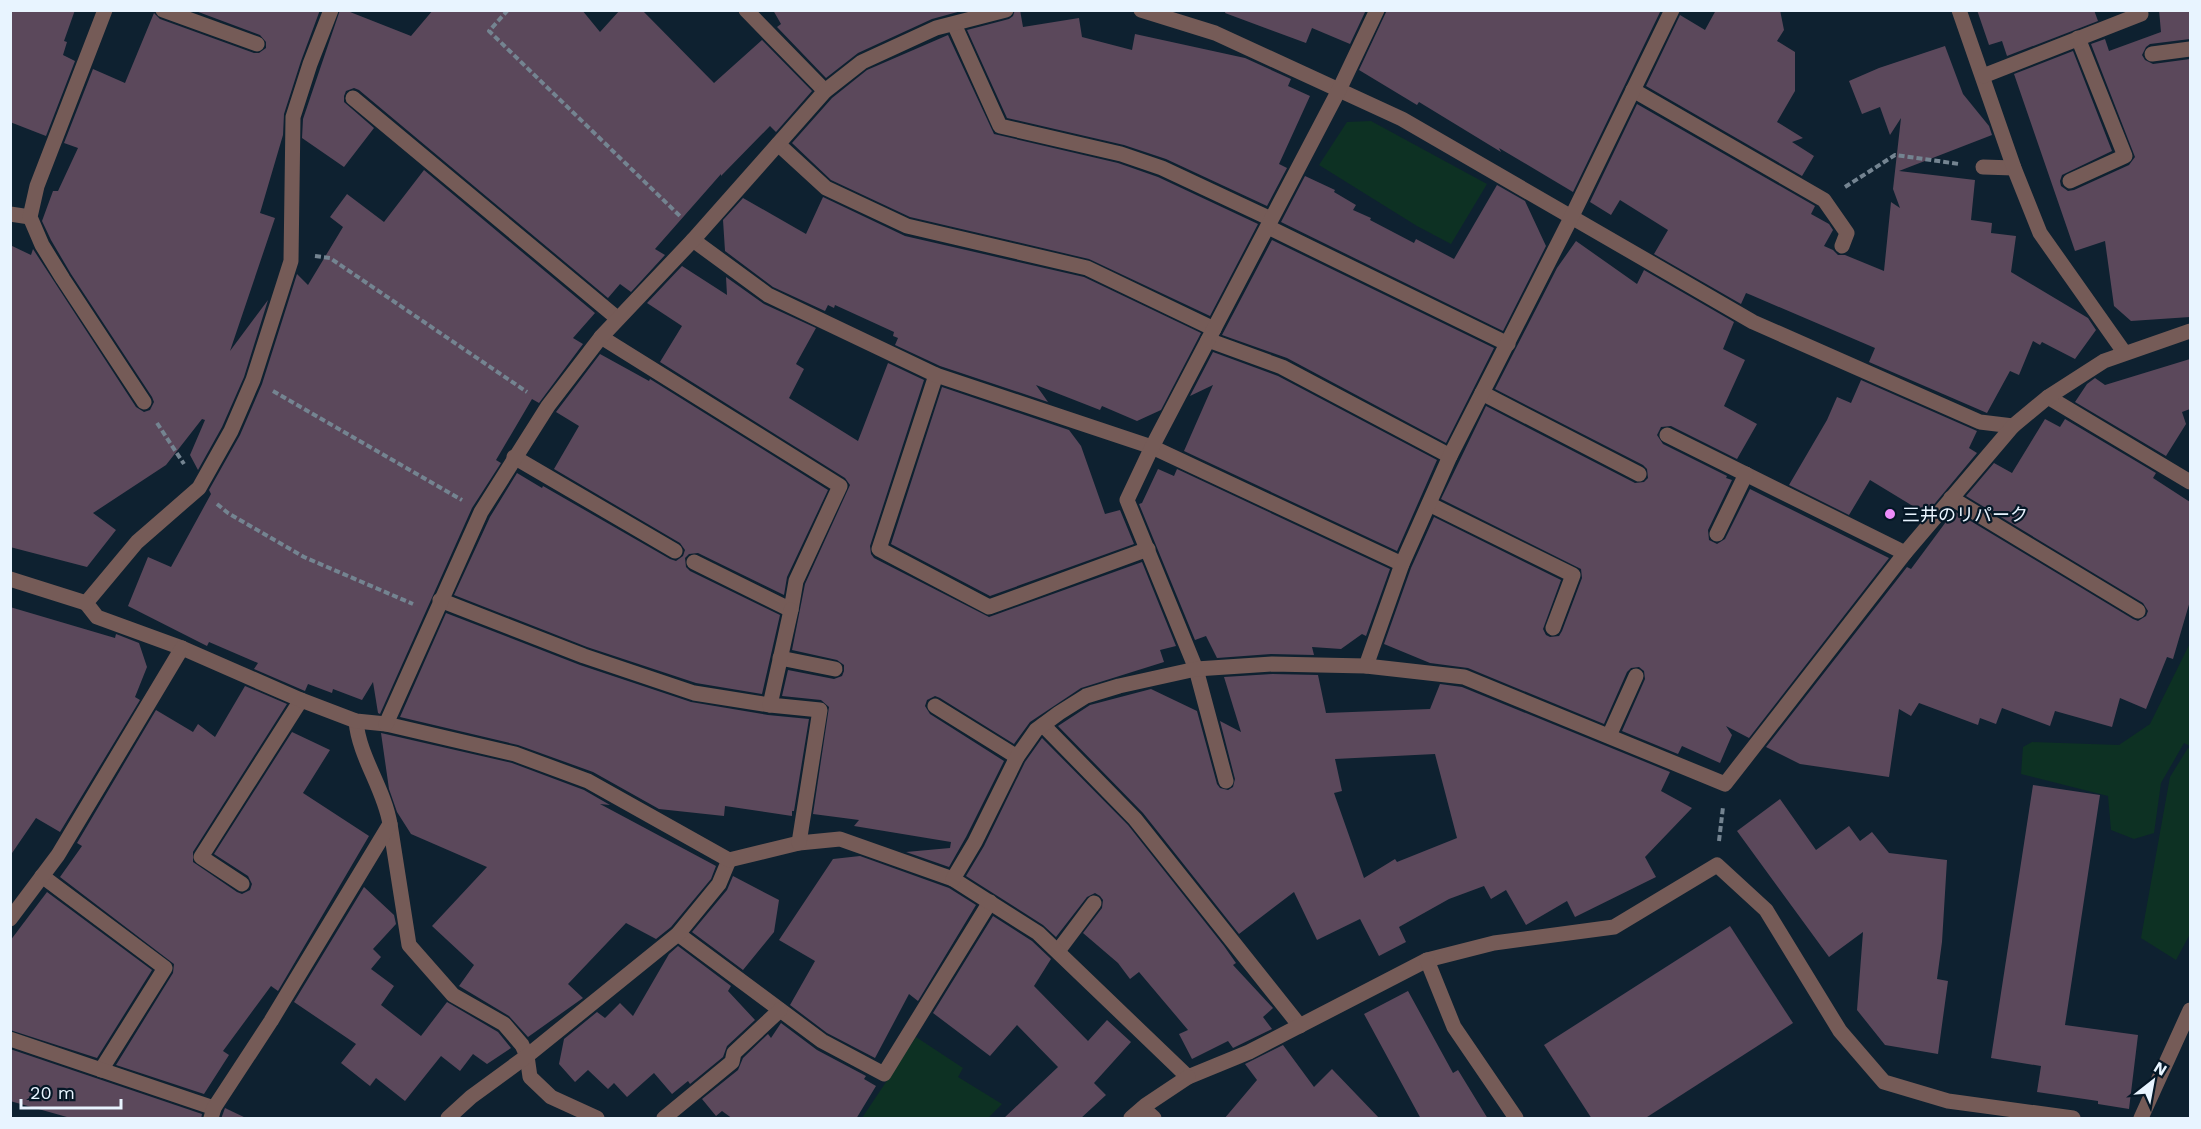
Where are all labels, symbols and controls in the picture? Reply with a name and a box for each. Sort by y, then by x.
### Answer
place label: 三井のリパーク [1902,504,2028,525]
marker: 三井のリパーク [1883,507,1897,521]
north arrow [2123,1051,2183,1111]
text: N [2150,1057,2170,1080]
scale bar [21,1072,122,1110]
text: 20 m [30,1082,75,1103]

